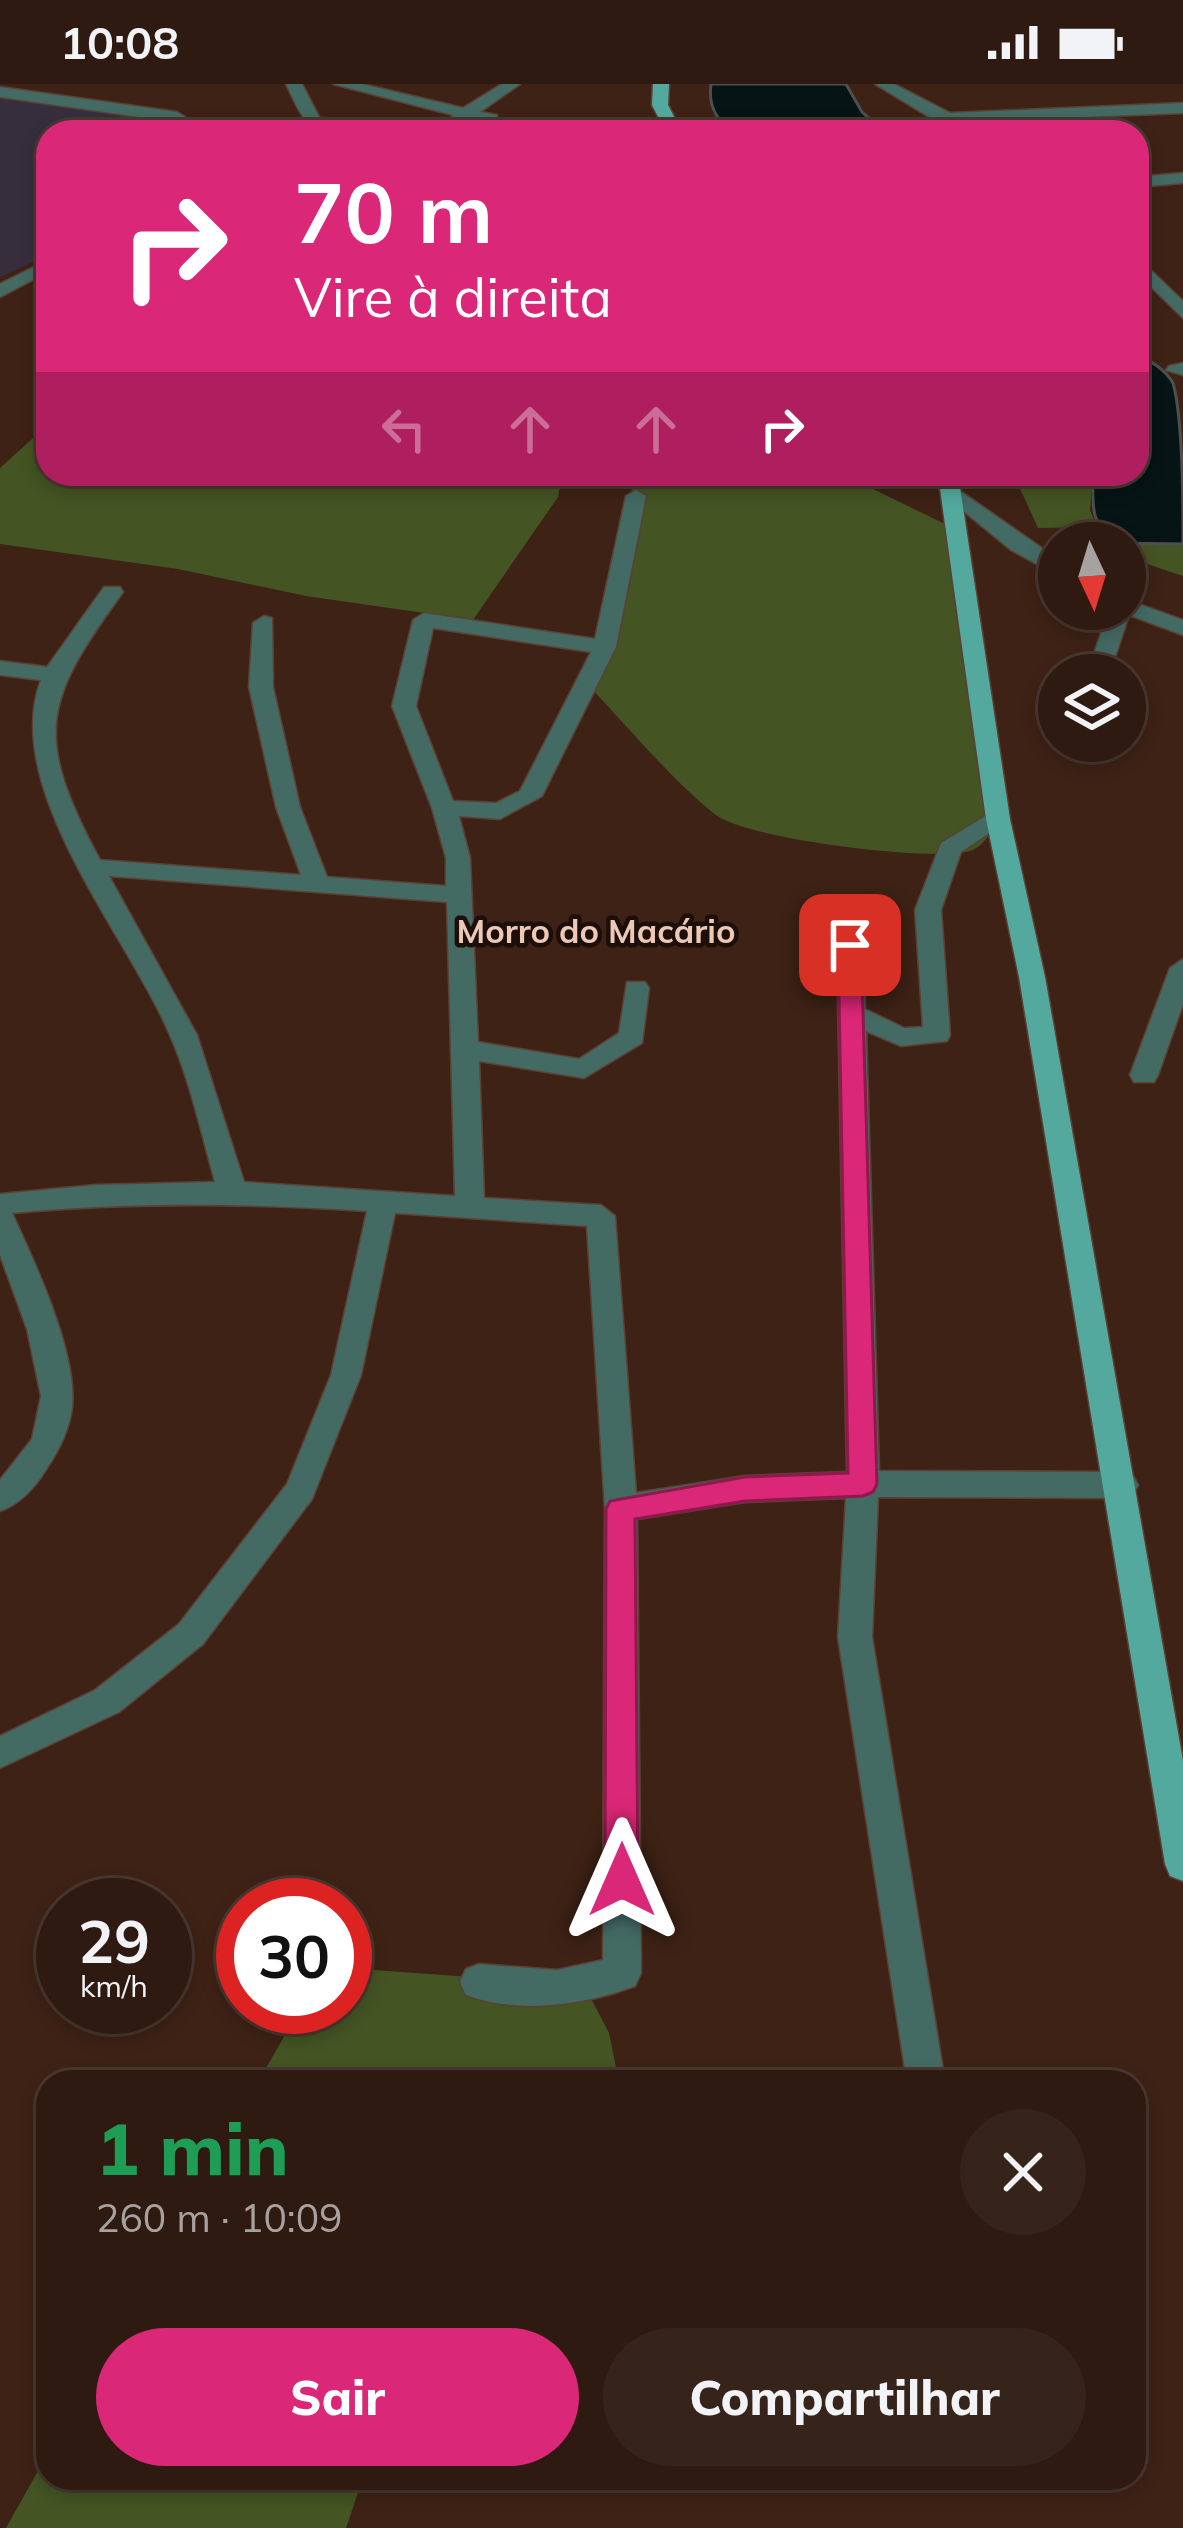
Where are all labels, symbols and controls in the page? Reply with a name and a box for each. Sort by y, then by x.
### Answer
text: 10:08 [60,14,179,70]
text: 70 m [294,159,493,264]
icon: right [96,168,252,324]
text: Vire à direita [294,263,612,331]
icon: left [371,396,437,462]
icon: ahead [497,396,563,462]
icon: ahead [623,396,689,462]
icon: right [749,396,815,462]
north arrow [1038,522,1146,630]
map controls [1038,522,1146,762]
button: layers [1038,654,1146,762]
pin [799,894,901,996]
district label: Morro do Macário [457,910,735,951]
icon: arrive [817,912,883,978]
position arrow [559,1817,685,1943]
speed limit sign: 30 [216,1878,372,2034]
text: 29 [78,1903,150,1978]
text: km/h [80,1967,148,2005]
text: 1 min [96,2103,289,2193]
button: close [960,2109,1086,2235]
text: 260 m · 10:09 [96,2193,342,2242]
button: Sair [96,2328,579,2466]
button: Compartilhar [603,2328,1086,2466]

